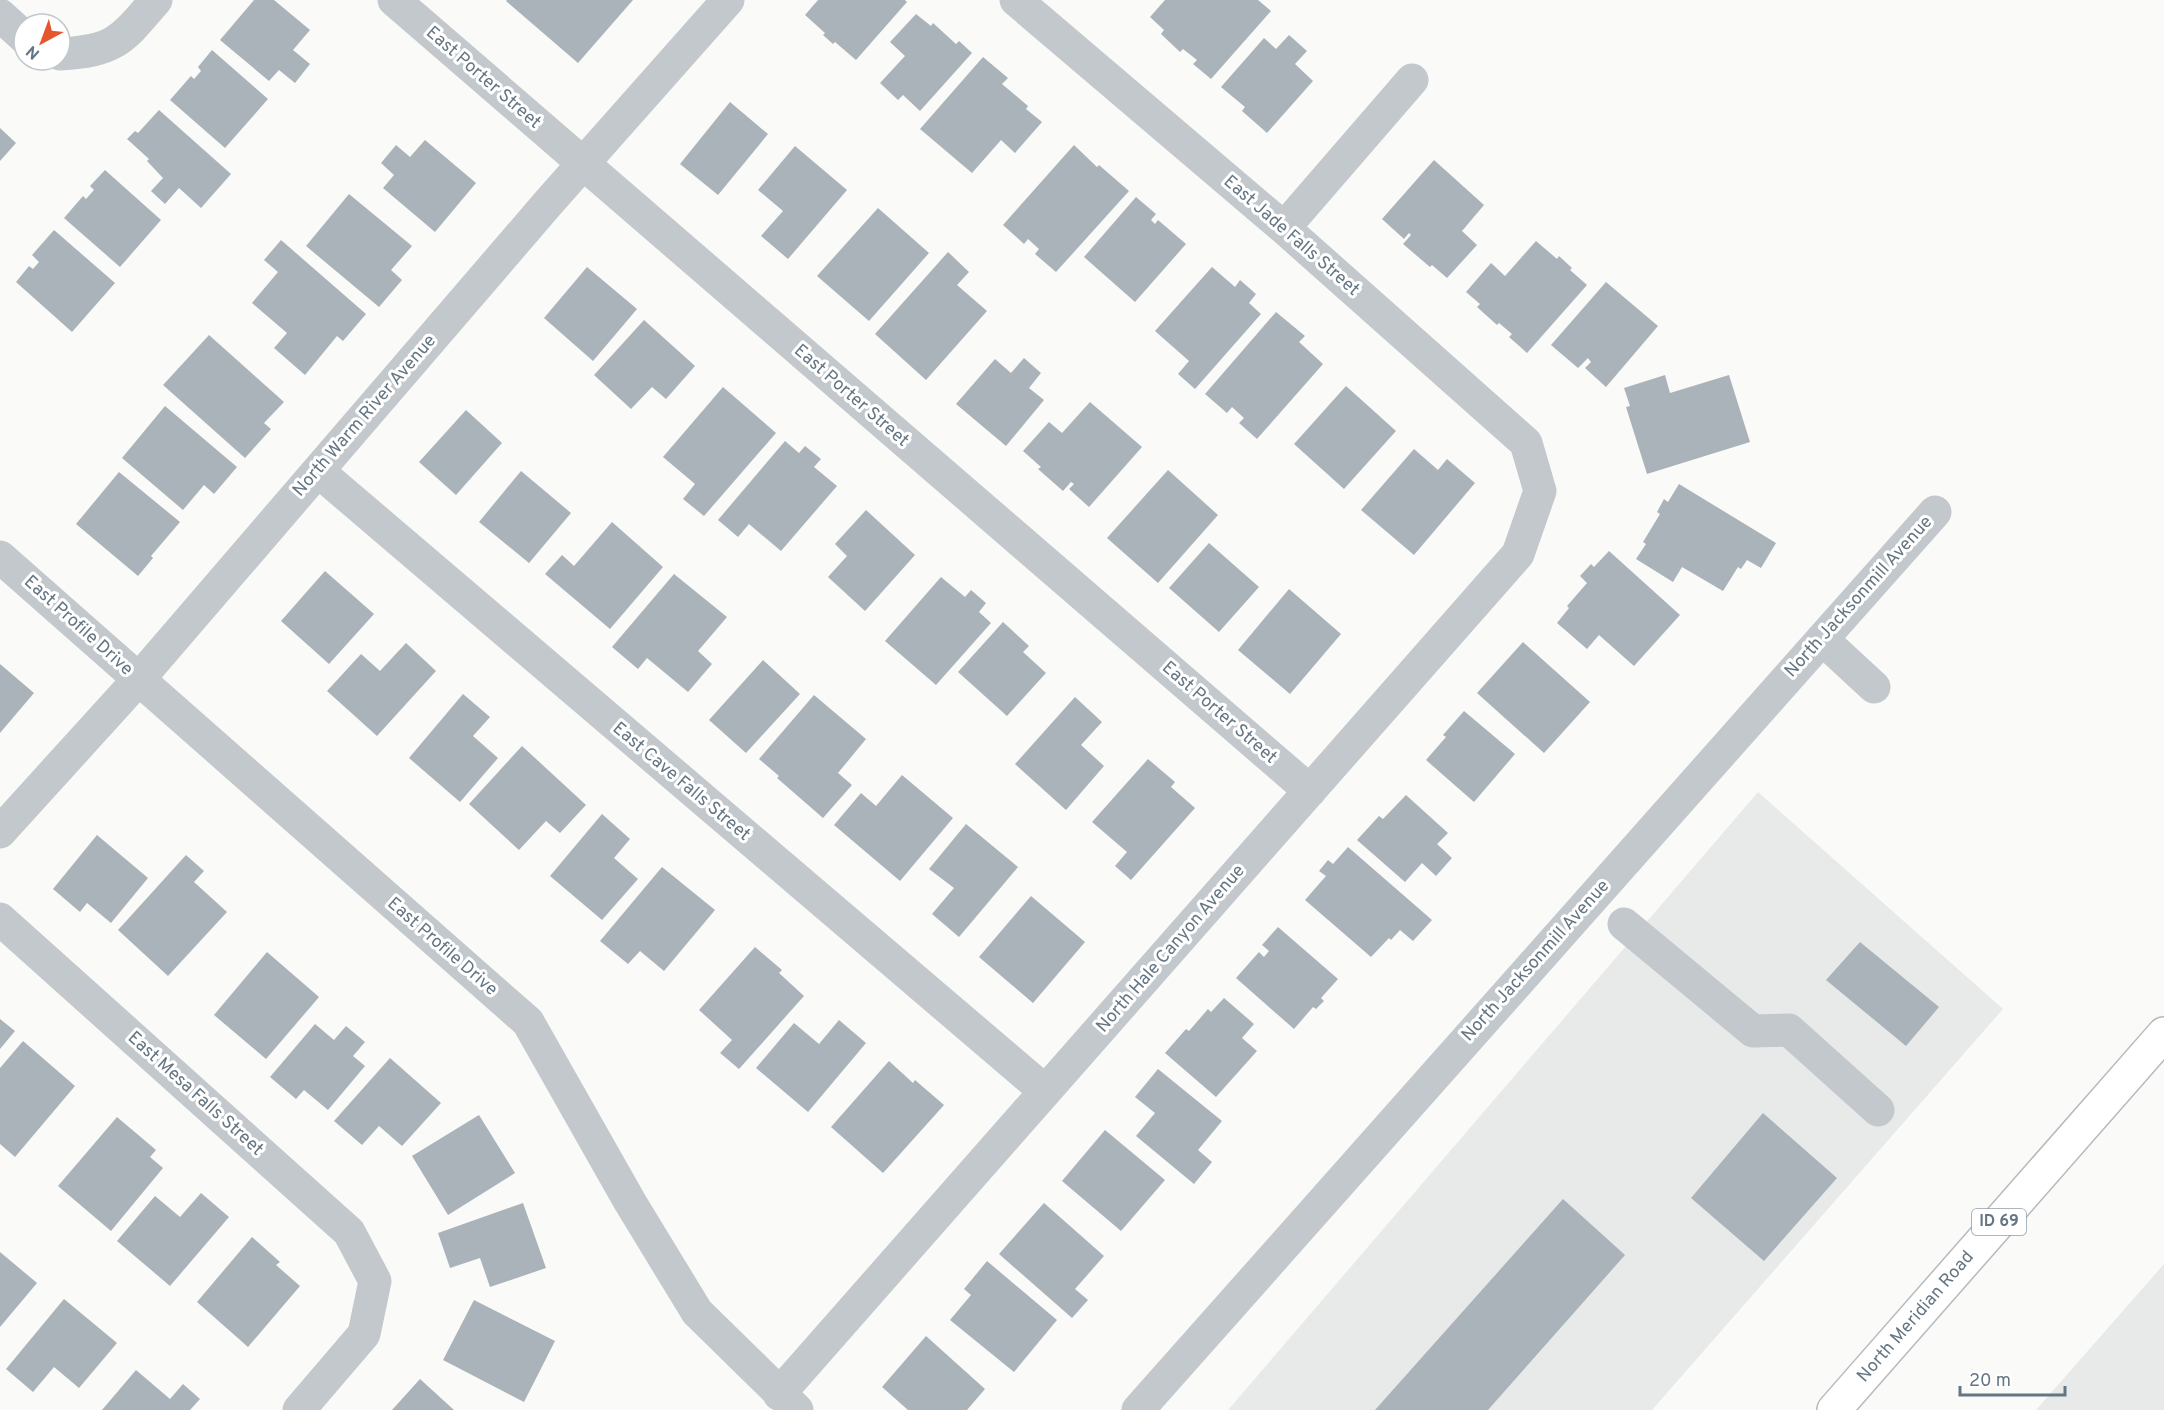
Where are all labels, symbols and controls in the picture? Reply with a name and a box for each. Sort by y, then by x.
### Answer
north arrow [12,12,72,72]
street label: East Porter Street [421,22,545,134]
text: N [23,40,44,63]
street label: East Jade Falls Street [1218,171,1364,301]
street label: North Warm River Avenue [288,330,442,502]
street label: East Porter Street [789,340,913,452]
street label: North Jacksonmill Avenue [1780,511,1938,683]
street label: East Profile Drive [19,571,137,681]
street label: East Porter Street [1157,657,1281,769]
street label: East Cave Falls Street [607,717,755,847]
street label: North Hale Canyon Avenue [1092,860,1250,1038]
street label: North Jacksonmill Avenue [1457,875,1615,1047]
street label: East Profile Drive [382,893,502,1001]
street label: East Mesa Falls Street [122,1027,268,1161]
road number: ID 69 [1972,1209,2026,1235]
street label: North Meridian Road [1853,1246,1979,1388]
scale bar [1960,1359,2065,1397]
text: 20 m [1969,1370,2011,1393]

